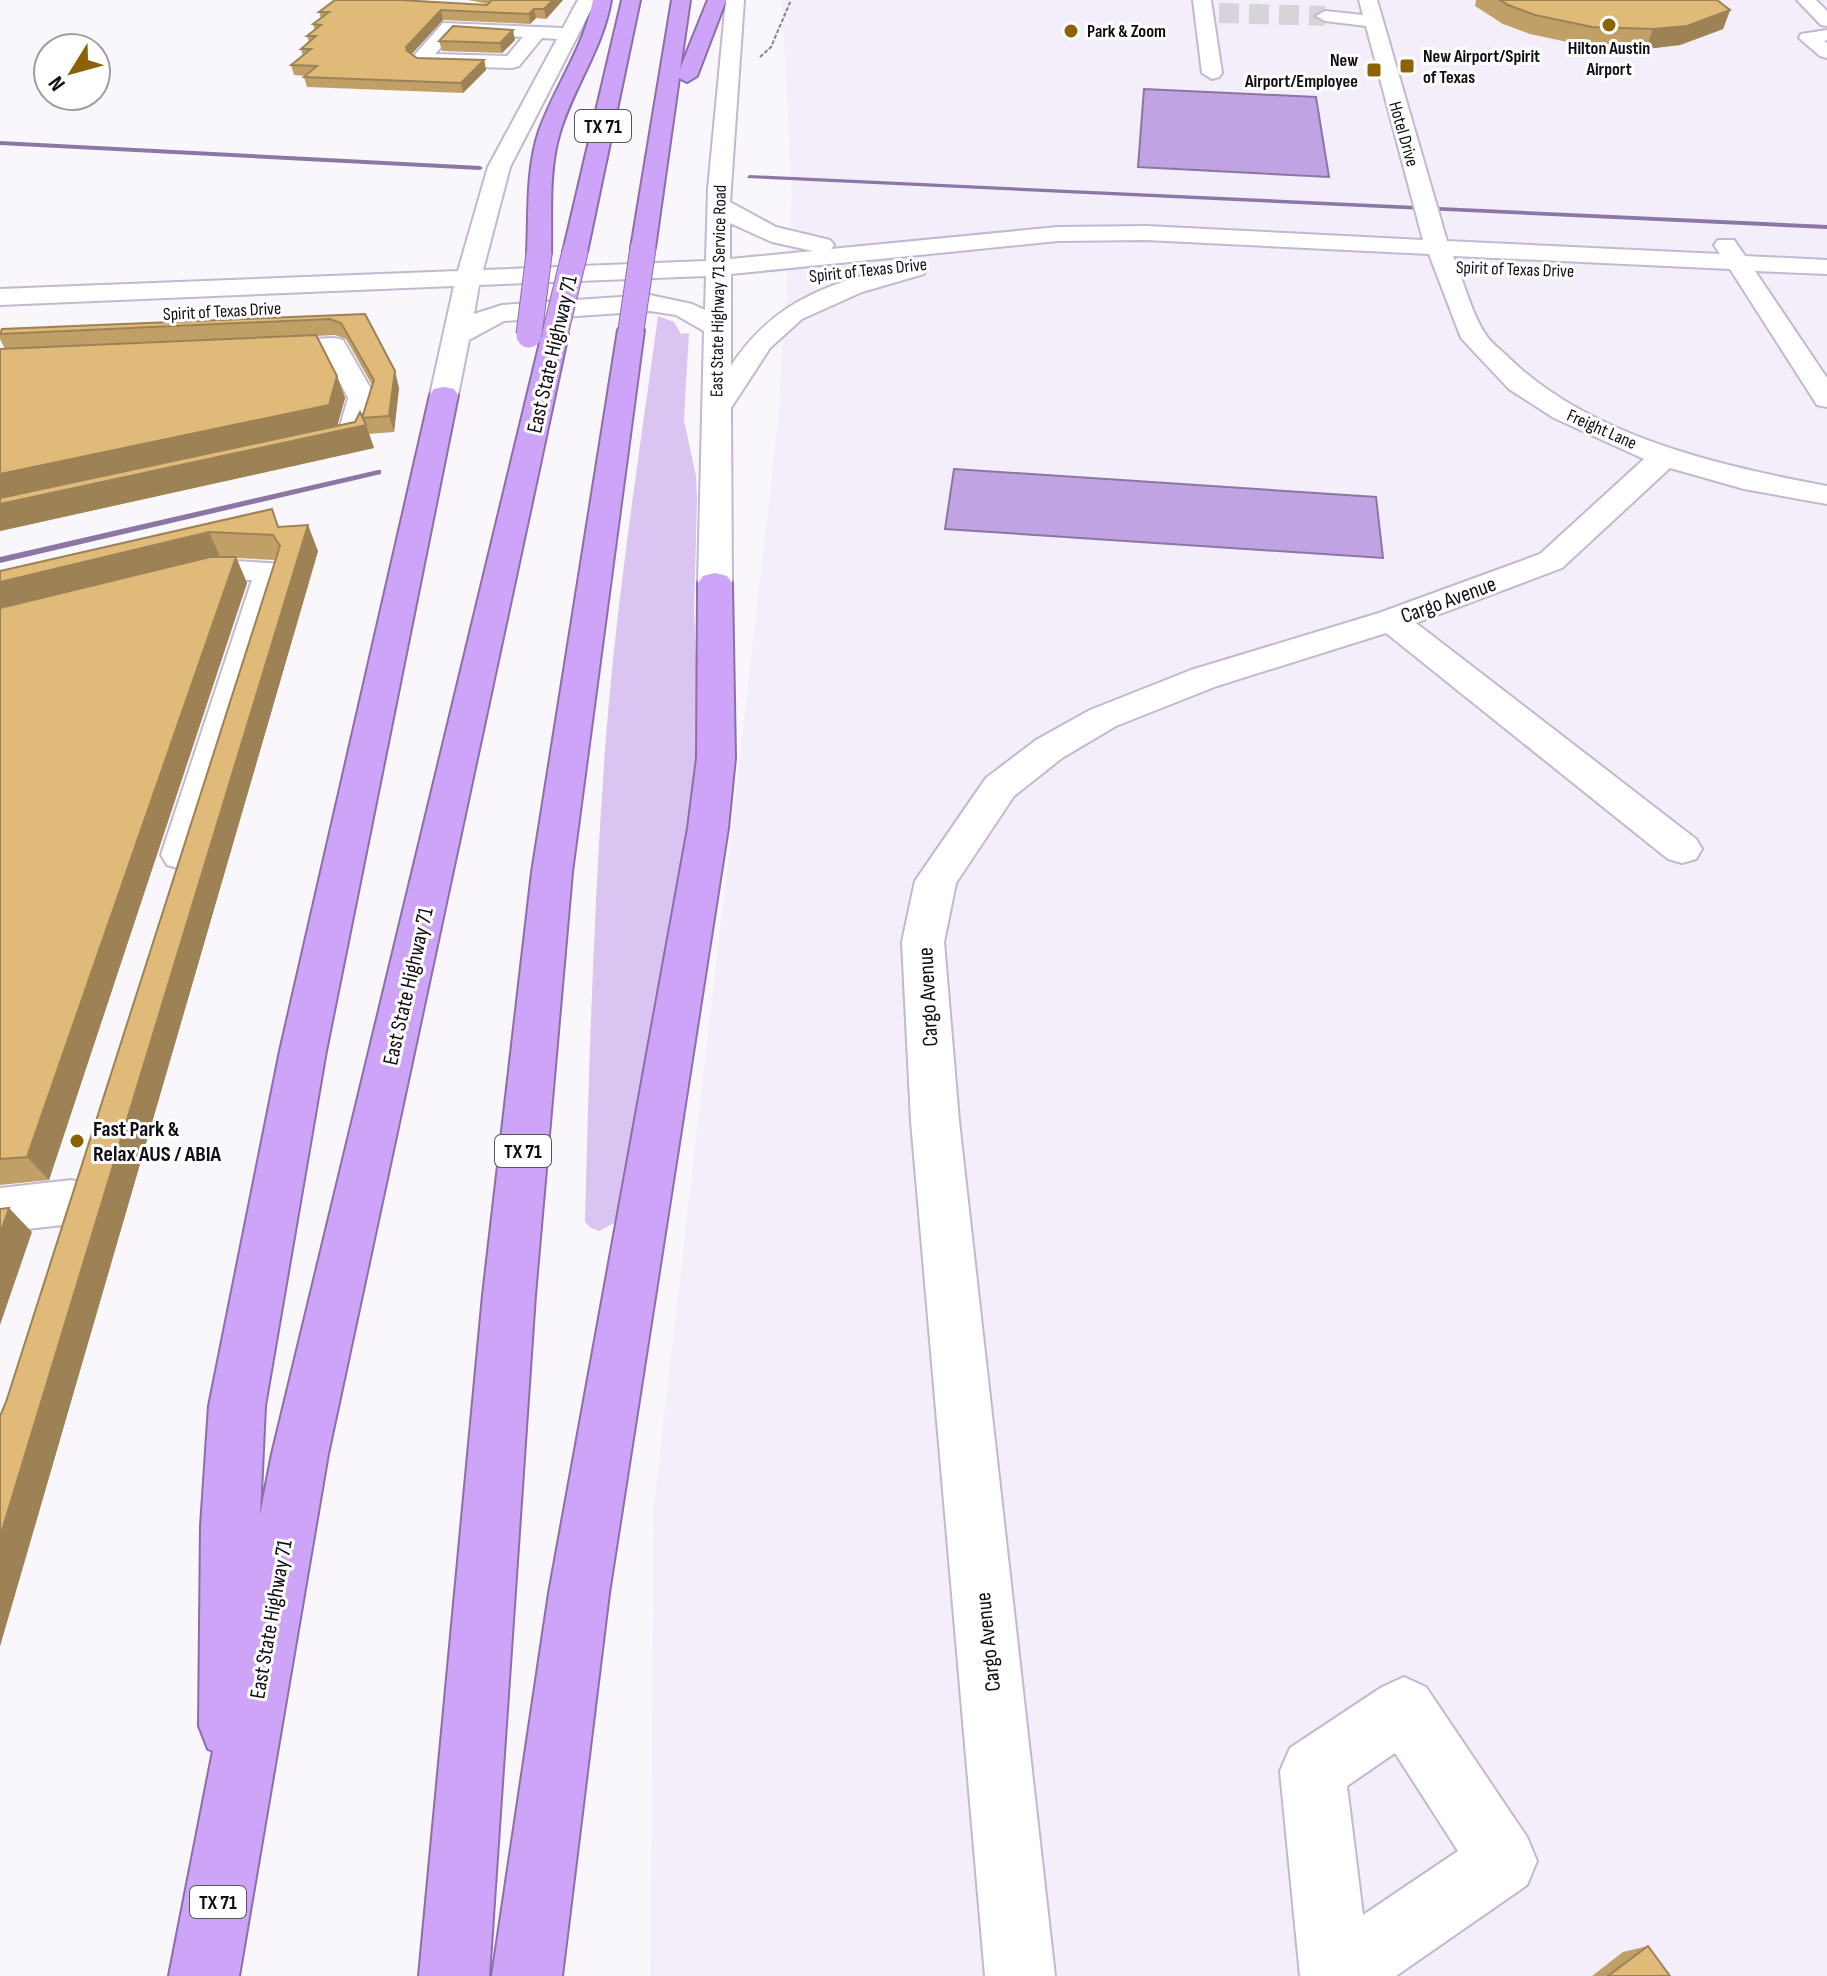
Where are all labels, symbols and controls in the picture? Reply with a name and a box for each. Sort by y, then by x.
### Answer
marker: Hilton Austin Airport [1600,16,1618,34]
place label: Park & Zoom [1087,21,1166,42]
marker: Park & Zoom [1062,22,1080,40]
north arrow [32,32,112,112]
place label: Hilton Austin Airport [1568,38,1650,80]
place label: New Airport/Spirit of Texas [1423,46,1540,88]
place label: New Airport/Employee [1244,50,1358,92]
marker: New Airport/Spirit of Texas [1398,57,1416,75]
marker: New Airport/Employee [1365,61,1383,79]
text: N [43,70,72,96]
street label: Hotel Drive [1384,99,1423,169]
road number: TX 71 [575,110,631,142]
street label: East State Highway 71 Service Road [706,185,731,397]
street label: Spirit of Texas Drive [808,254,928,287]
street label: Spirit of Texas Drive [1455,257,1574,282]
street label: East State Highway 71 [521,273,584,436]
street label: Spirit of Texas Drive [162,298,282,325]
street label: Freight Lane [1564,405,1640,454]
street label: Cargo Avenue [1397,571,1500,630]
street label: East State Highway 71 [377,905,440,1068]
street label: Cargo Avenue [912,946,945,1047]
place label: Fast Park & Relax AUS / ABIA [93,1116,222,1168]
marker: Fast Park & Relax AUS / ABIA [68,1132,86,1150]
road number: TX 71 [495,1135,551,1167]
street label: East State Highway 71 [244,1537,299,1701]
street label: Cargo Avenue [970,1591,1007,1693]
road number: TX 71 [190,1886,246,1918]

